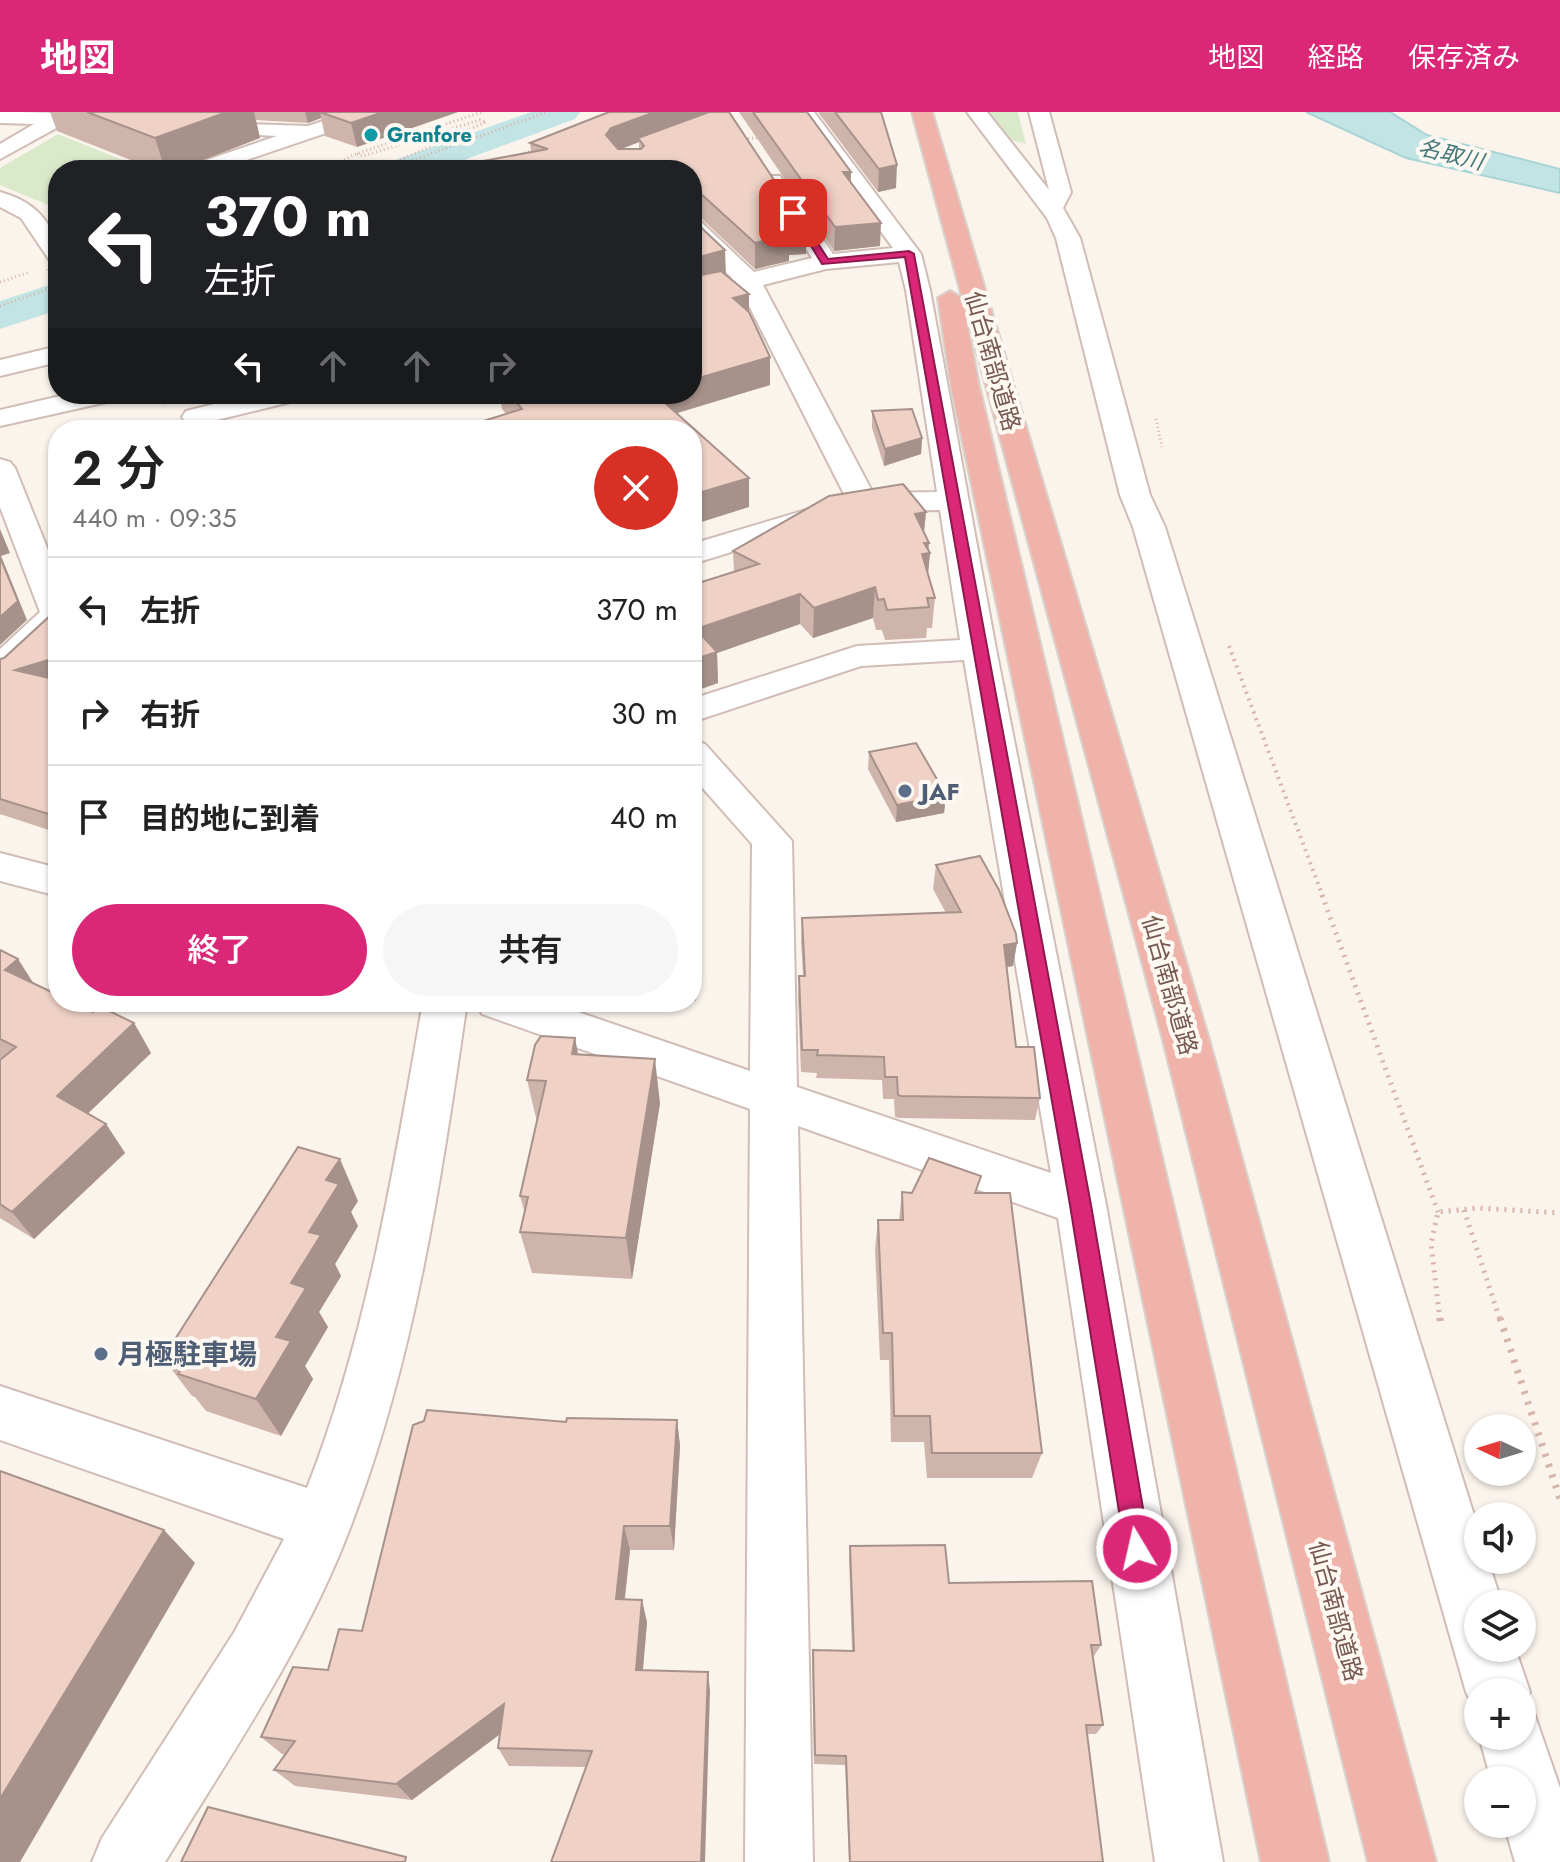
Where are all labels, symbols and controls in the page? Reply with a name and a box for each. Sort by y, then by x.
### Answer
text: 地図 [40,30,116,85]
text: 地図 [1208,37,1264,78]
text: 経路 [1308,37,1364,78]
text: 保存済み [1408,37,1520,78]
place label: Granfore [387,121,472,150]
marker: Granfore [362,126,380,144]
water label: 名取川 [1415,130,1489,178]
text: 370 m [204,176,372,257]
pin [759,179,827,247]
icon: arrive [771,191,815,235]
icon: left [72,192,176,296]
text: 左折 [204,254,276,306]
street label: 仙台南部道路 [956,287,1030,435]
icon: left [227,344,271,388]
icon: ahead [311,344,355,388]
icon: ahead [395,344,439,388]
icon: right [479,344,523,388]
text: 2 分 [72,434,165,503]
button: close [594,446,678,530]
text: 440 m · 09:35 [72,499,237,537]
icon: left [72,587,116,631]
text: 370 m [596,588,678,631]
text: 左折 [140,589,200,632]
icon: right [72,691,116,735]
text: 30 m [611,692,678,735]
text: 右折 [140,693,200,736]
place label: JAF [917,774,960,809]
marker: JAF [896,782,914,800]
icon: arrive [72,795,116,839]
text: 40 m [610,796,678,839]
text: 目的地に到着 [140,797,320,840]
button: 終了 [72,904,367,996]
button: 共有 [383,904,678,996]
street label: 仙台南部道路 [1133,911,1207,1059]
place label: 月極駐車場 [117,1334,257,1375]
marker: 月極駐車場 [92,1345,110,1363]
north arrow [1464,1414,1536,1486]
map controls [1464,1414,1536,1838]
button: sound [1464,1502,1536,1574]
position arrow [1095,1507,1179,1591]
street label: 仙台南部道路 [1300,1537,1372,1685]
button: layers [1464,1590,1536,1662]
button: + [1464,1678,1536,1750]
button: − [1464,1766,1536,1838]

